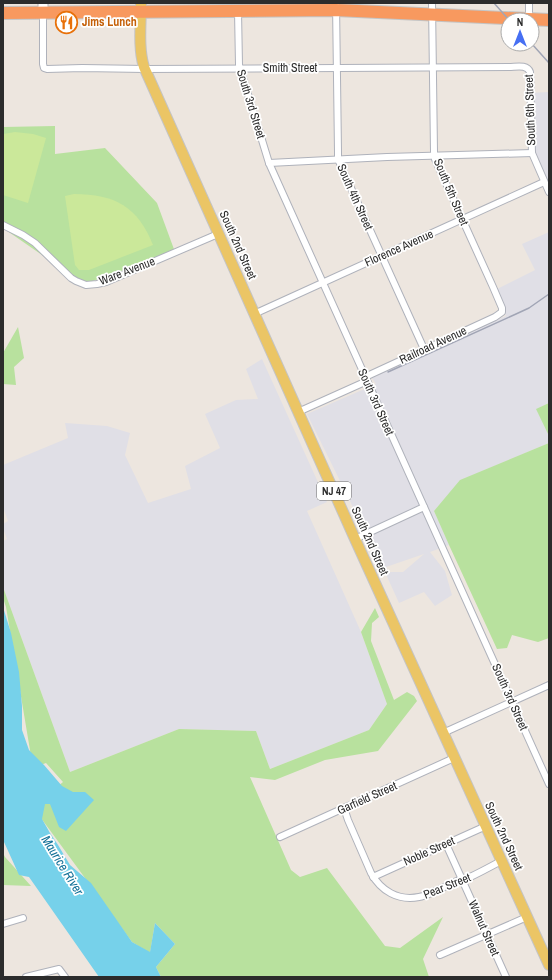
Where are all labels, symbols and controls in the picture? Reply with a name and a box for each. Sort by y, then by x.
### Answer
restaurant icon: Jims Lunch [53,9,79,35]
north arrow [500,12,540,52]
place label: Jims Lunch [82,14,137,30]
text: N [517,15,523,29]
street label: Smith Street [263,60,318,76]
street label: South 3rd Street [233,67,269,141]
street label: South 6th Street [521,74,539,146]
street label: South 5th Street [430,156,472,228]
street label: South 4th Street [333,161,377,233]
street label: South 2nd Street [216,208,260,282]
street label: Florence Avenue [362,226,436,270]
street label: Ware Avenue [97,253,157,289]
street label: Railroad Avenue [397,322,469,368]
street label: South 3rd Street [354,366,398,438]
road number: NJ 47 [317,482,351,500]
street label: South 2nd Street [348,504,392,578]
street label: South 3rd Street [488,661,532,733]
street label: Garfield Street [335,778,400,818]
street label: South 2nd Street [481,799,527,873]
water label: Maurice River [38,832,88,899]
street label: Noble Street [401,832,457,869]
street label: Pear Street [421,869,473,903]
street label: Walnut Street [465,898,503,959]

